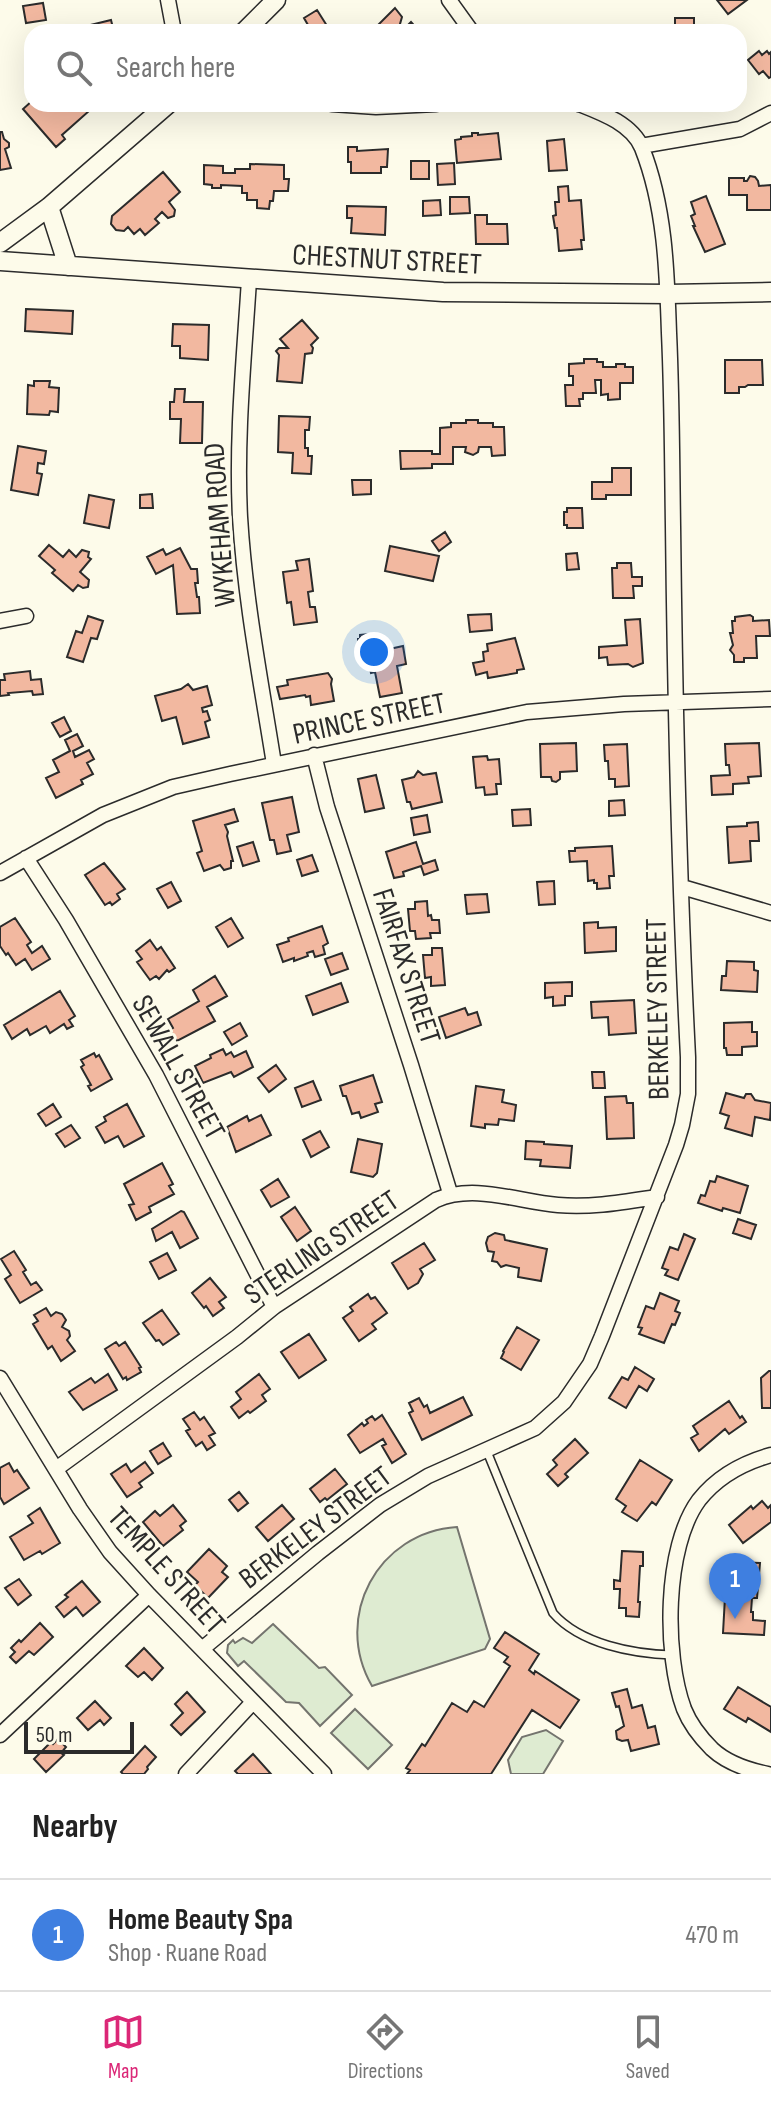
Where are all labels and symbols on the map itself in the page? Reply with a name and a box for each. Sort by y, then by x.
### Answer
street label: CHESTNUT STREET [291,237,483,283]
street label: WYKEHAM ROAD [196,442,244,608]
your location [354,632,394,672]
street label: PRINCE STREET [290,685,449,753]
street label: FAIRFAX STREET [364,884,448,1049]
street label: BERKELEY STREET [638,918,678,1100]
street label: SEWALL STREET [124,989,233,1146]
street label: STERLING STREET [237,1183,406,1313]
street label: BERKELEY STREET [232,1459,399,1597]
street label: TEMPLE STREET [100,1500,233,1642]
pin: 1 [709,1553,761,1619]
scale bar [24,1718,134,1754]

